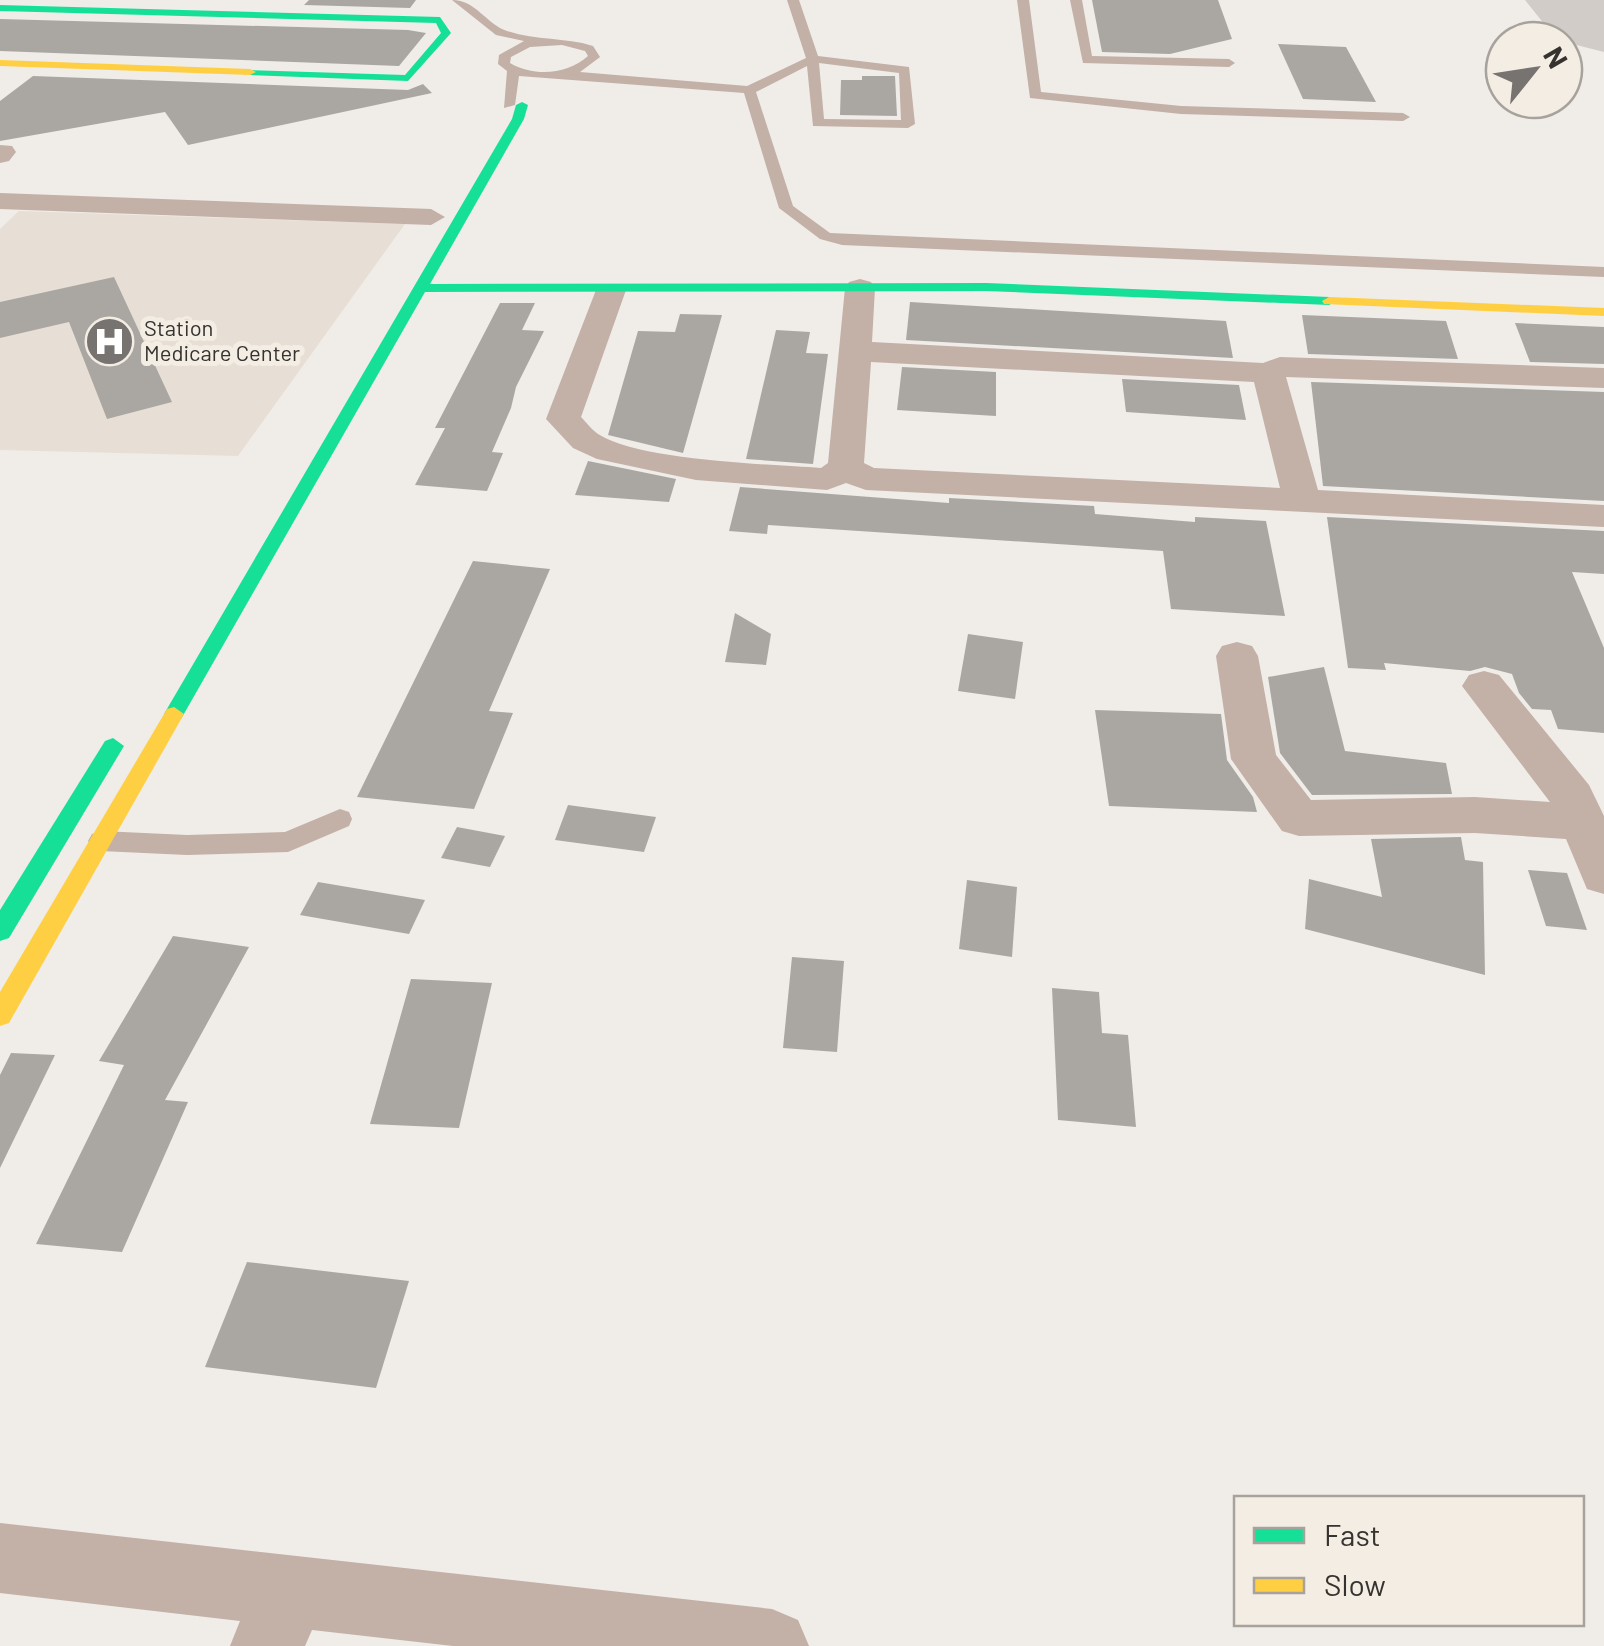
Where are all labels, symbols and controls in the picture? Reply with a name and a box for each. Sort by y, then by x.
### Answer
north arrow [1484,20,1584,120]
text: N [1537,40,1576,74]
place label: Station Medicare Center [144,314,300,365]
hospital icon: Station Medicare Center [83,315,135,367]
legend [1234,1496,1584,1626]
text: Fast [1324,1516,1381,1552]
text: Slow [1324,1566,1386,1602]

